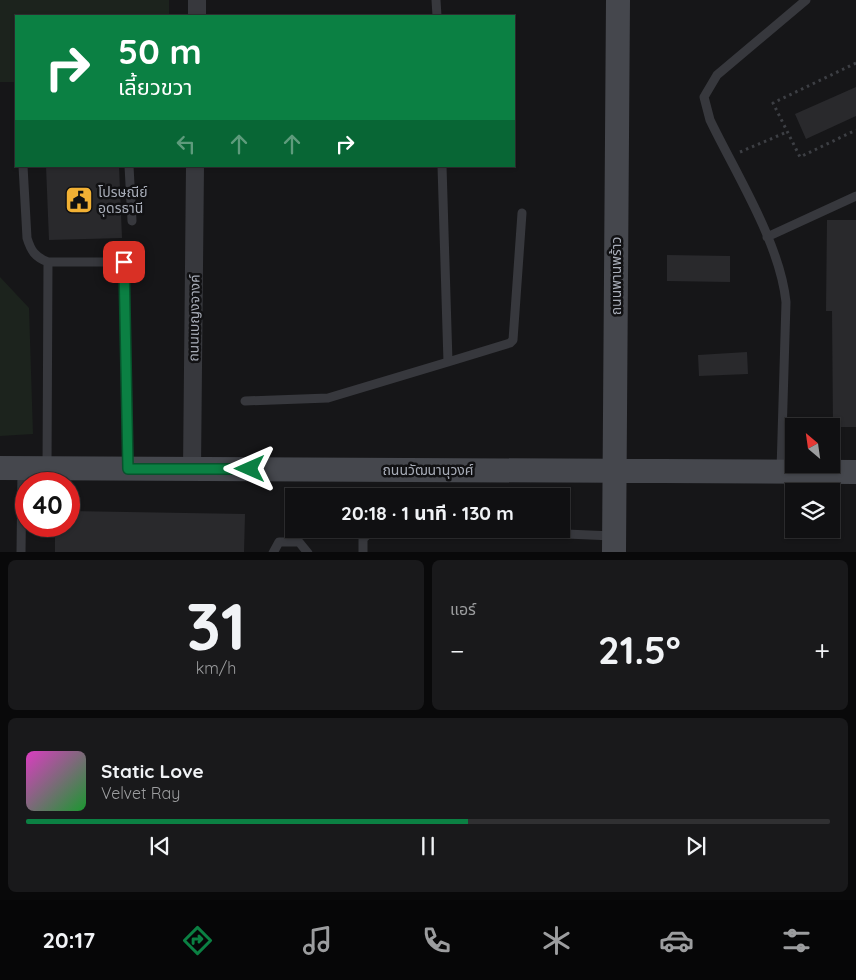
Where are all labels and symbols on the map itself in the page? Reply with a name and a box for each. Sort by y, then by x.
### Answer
place label: โปรษณีย์ อุดรธานี [98,183,148,217]
public building icon: โปรษณีย์ อุดรธานี [64,185,94,215]
street label: ถนนพานพร้าว [607,237,625,315]
pin [103,241,145,283]
street label: ถนนเบญงจางค์ [184,274,204,362]
north arrow [785,418,840,472]
position arrow [223,442,275,494]
street label: ถนนวัฒนานุวงศ์ [382,461,474,479]
speed limit sign: 40 [15,472,80,537]

